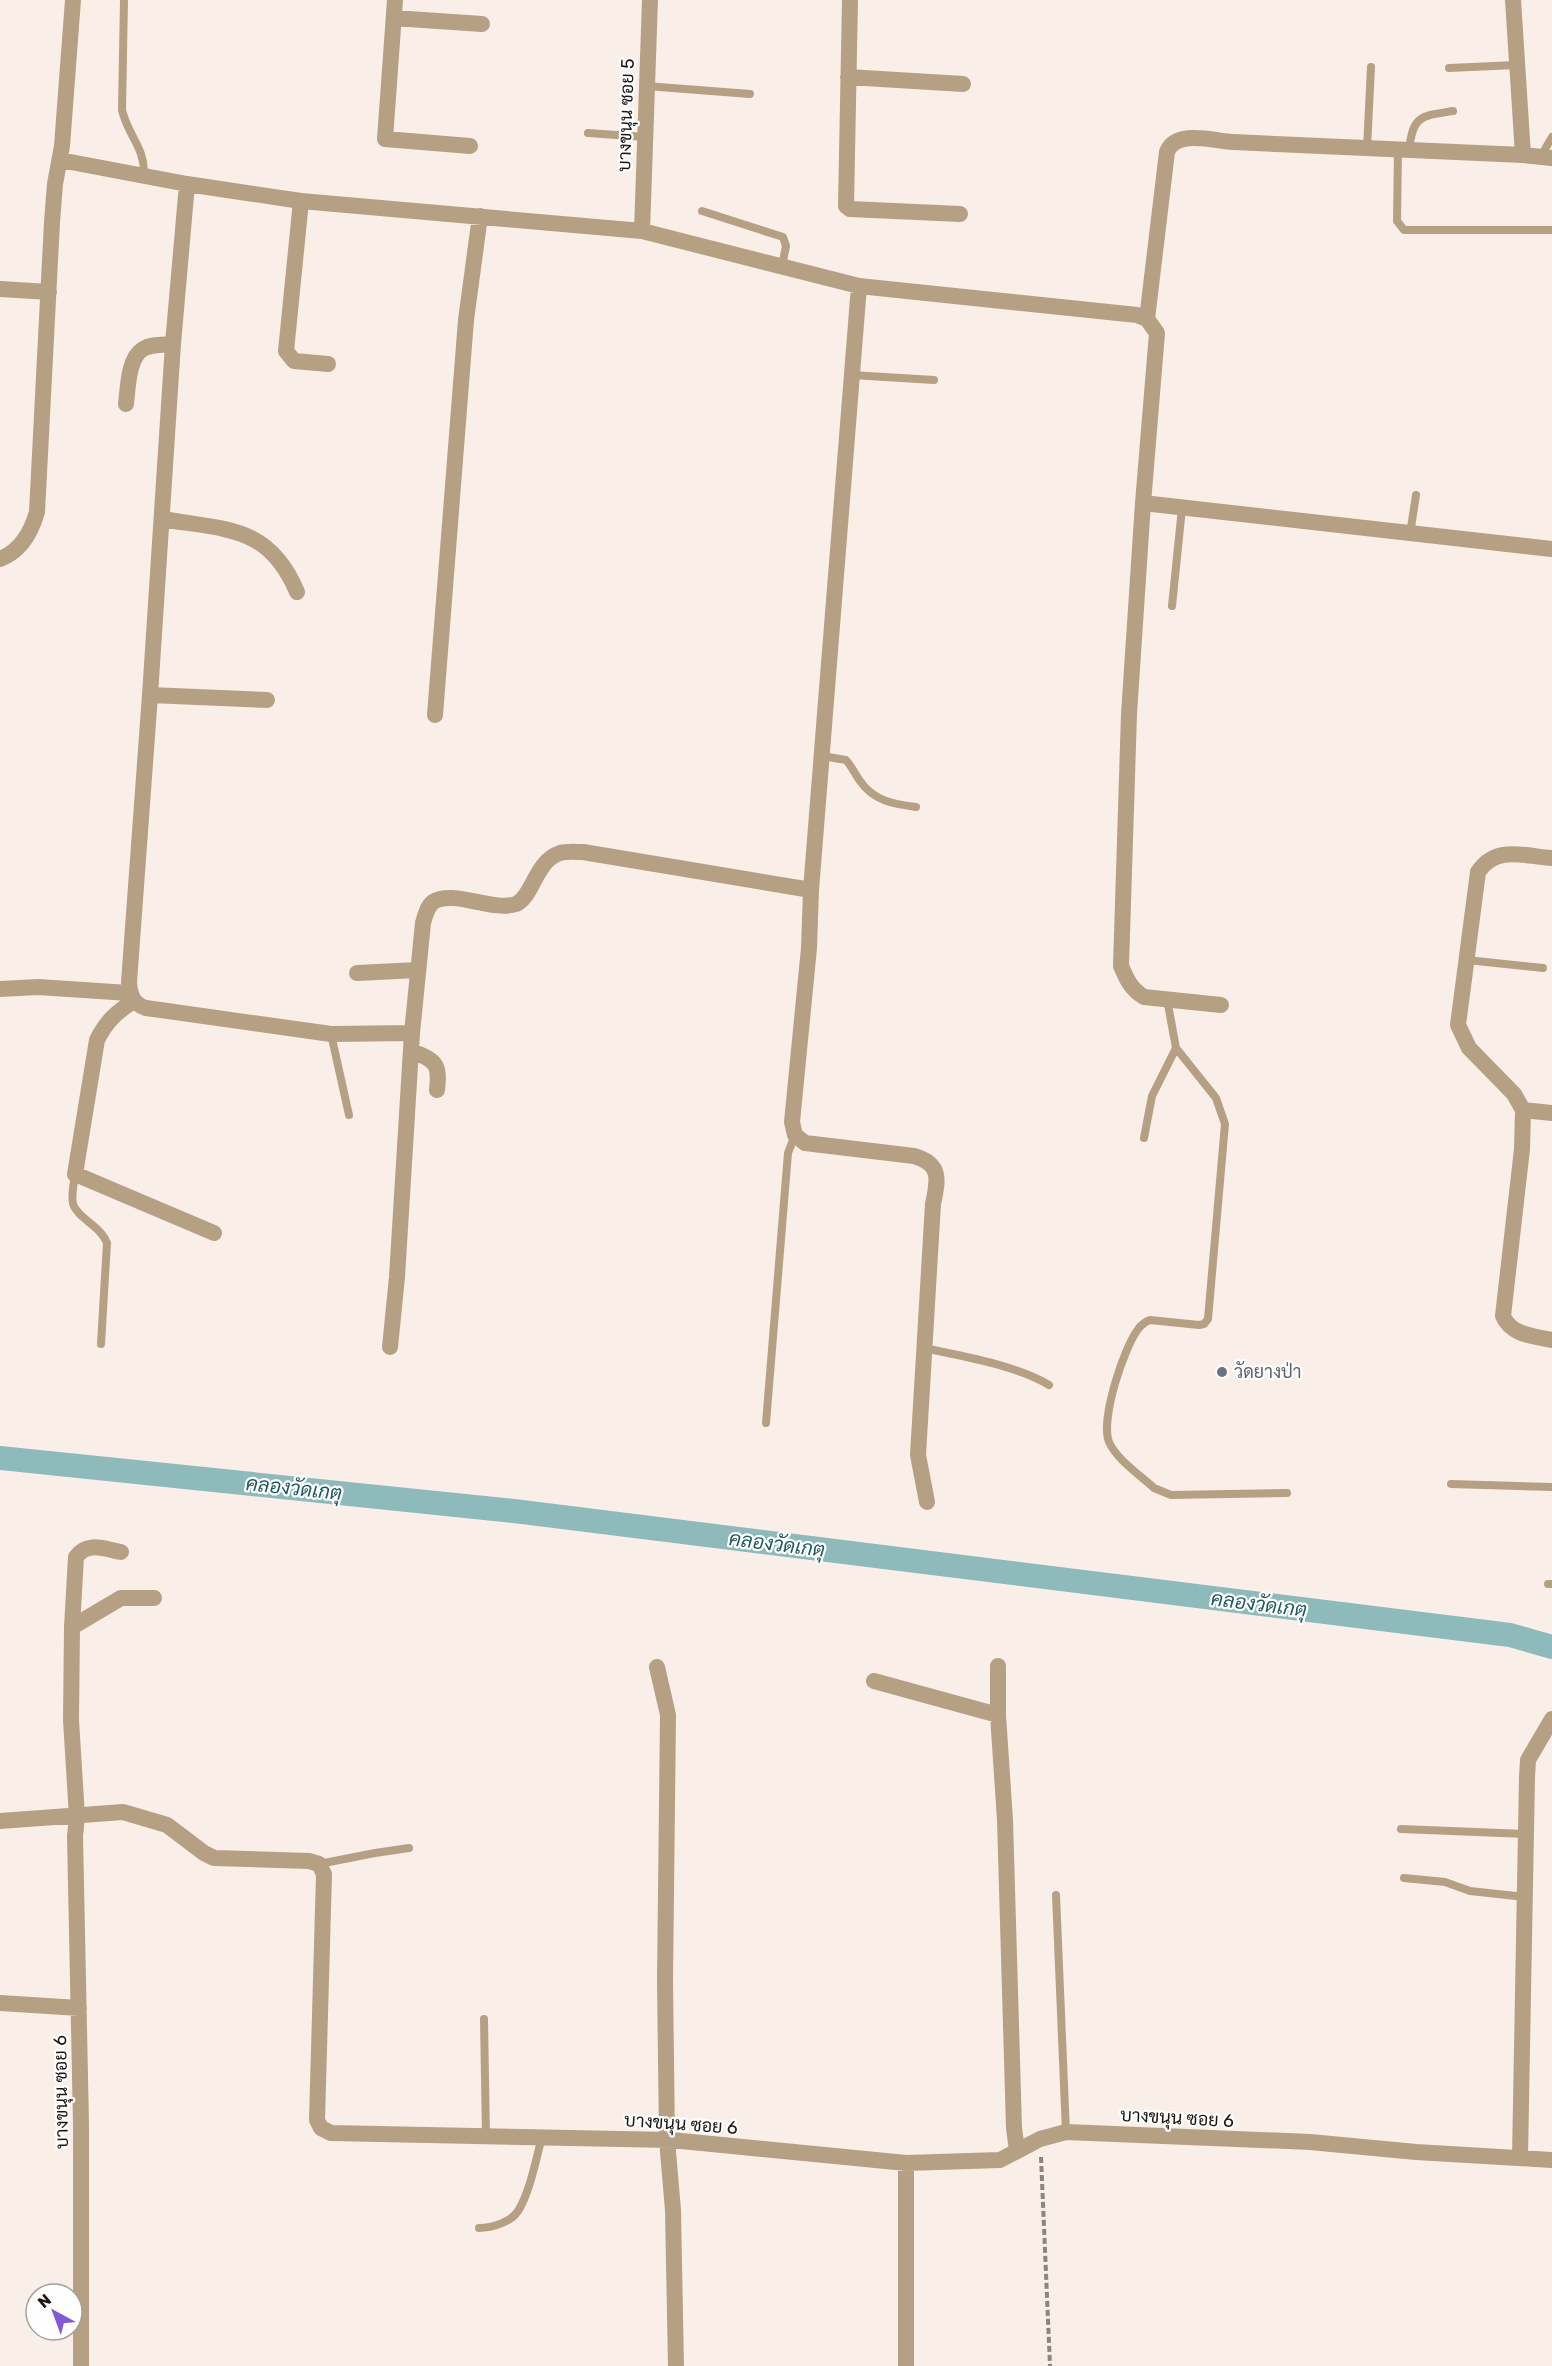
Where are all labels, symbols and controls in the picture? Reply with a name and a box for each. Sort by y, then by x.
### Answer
street label: บางขนุน ซอย 5 [613,58,640,172]
place label: วัดยางป่า [1234,1361,1302,1383]
marker: วัดยางป่า [1215,1365,1229,1379]
water label: คลองวัดเกตุ [245,1471,343,1507]
water label: คลองวัดเกตุ [727,1526,826,1564]
water label: คลองวัดเกตุ [1209,1586,1308,1624]
street label: บางขนุน ซอย 6 [49,2035,74,2149]
street label: บางขนุน ซอย 6 [1120,2104,1235,2133]
street label: บางขนุน ซอย 6 [623,2109,739,2140]
north arrow [24,2282,84,2342]
text: N [34,2290,55,2312]

